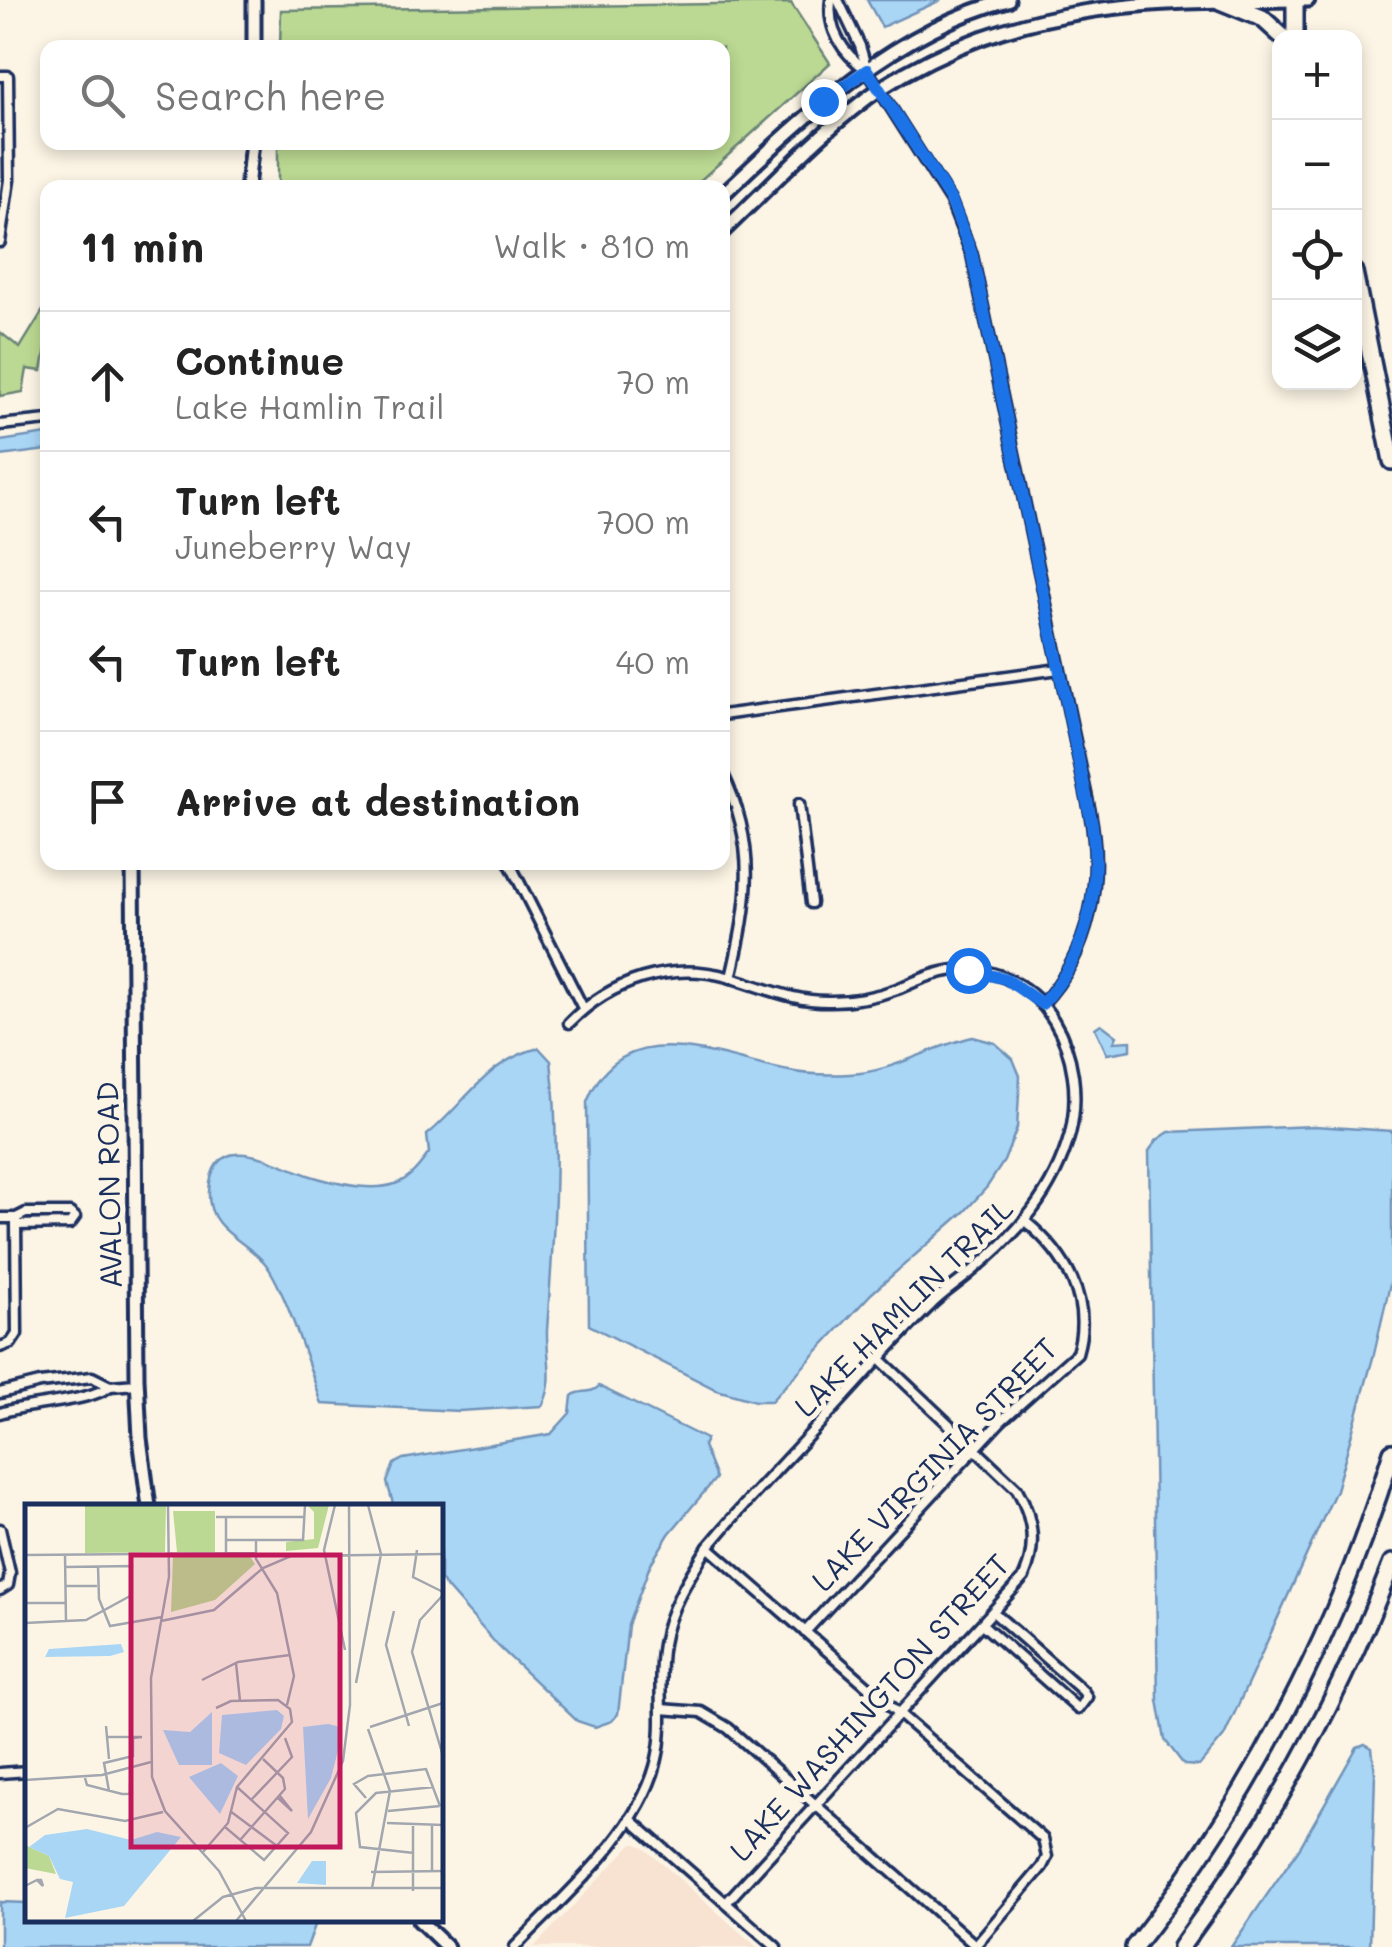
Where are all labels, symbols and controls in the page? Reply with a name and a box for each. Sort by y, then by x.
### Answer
map controls [1272,30,1362,390]
button: + [1272,30,1362,120]
search box [40,40,730,150]
icon: search [75,68,130,123]
text: Search here [155,70,386,120]
route end [801,79,847,125]
button: − [1272,120,1362,210]
button: locate [1272,210,1362,300]
text: 11 min [80,218,204,273]
text: Walk · 810 m [493,224,690,266]
button: layers [1272,300,1362,390]
text: Continue [175,335,344,385]
icon: ahead [80,354,135,409]
text: 70 m [617,360,690,402]
text: Lake Hamlin Trail [175,385,445,427]
text: Turn left [175,475,341,525]
icon: left [80,494,135,549]
text: 700 m [597,500,690,542]
text: Juneberry Way [175,525,412,567]
icon: left [80,634,135,689]
text: Turn left [175,636,341,686]
text: 40 m [616,640,690,682]
icon: arrive [80,774,135,829]
text: Arrive at destination [175,776,580,826]
route start [946,948,992,994]
street label: AVALON ROAD [86,1081,130,1289]
street label: LAKE HAMLIN TRAIL [785,1188,1021,1425]
street label: LAKE VIRGINIA STREET [802,1328,1065,1599]
inset map [25,1504,442,1922]
street label: LAKE WASHINGTON STREET [720,1544,1017,1869]

